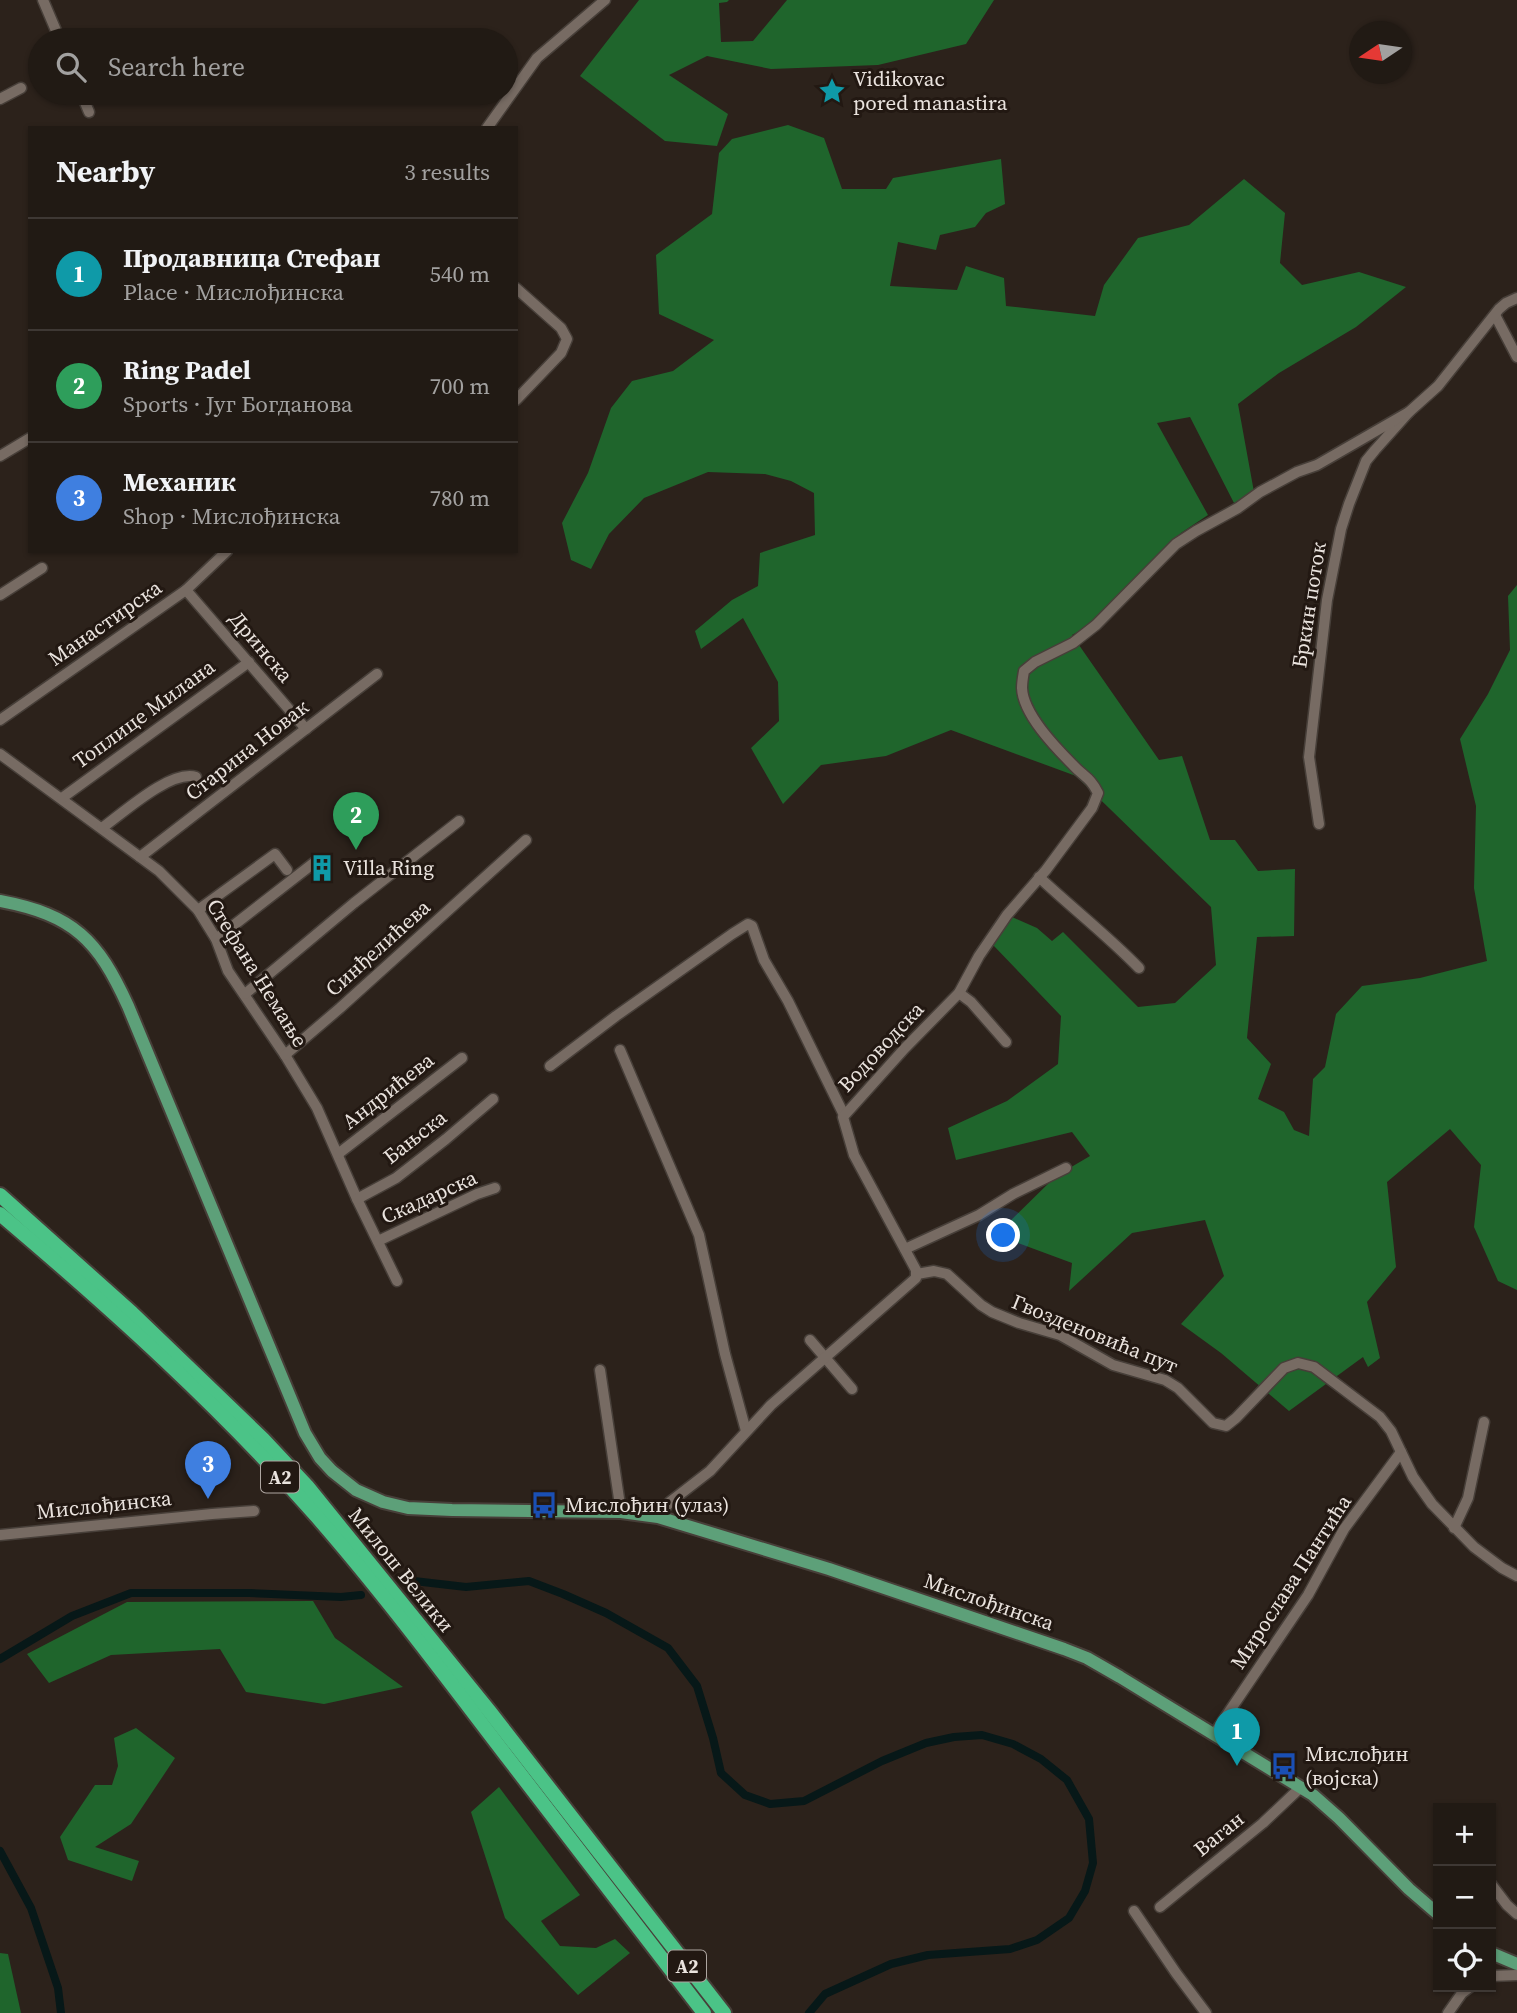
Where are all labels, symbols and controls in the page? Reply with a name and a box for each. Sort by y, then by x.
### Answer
north arrow [1349,21,1412,84]
search box [28,28,518,105]
icon: search [52,48,90,86]
text: Search here [108,49,245,85]
place label: Vidikovac pored manastira [853,64,1008,117]
place icon: Vidikovac pored manastira [817,76,847,106]
text: Nearby [56,151,155,192]
text: 3 results [404,156,490,188]
text: Продавница Стефан [123,240,380,276]
text: 1 [73,258,85,290]
text: 540 m [429,258,490,290]
text: Place · Мислођинска [123,276,344,308]
text: Ring Padel [123,352,251,388]
text: 2 [73,370,85,402]
text: 700 m [429,370,490,402]
text: Sports · Југ Богданова [123,388,353,420]
text: Механик [123,464,236,500]
text: 3 [73,482,85,514]
text: 780 m [429,482,490,514]
text: Shop · Мислођинска [123,500,340,532]
street label: Бркин поток [1284,540,1333,670]
street label: Манастирска [42,573,167,672]
street label: Дринска [223,605,300,689]
street label: Топлице Милана [67,652,221,775]
street label: Старина Новак [179,692,315,807]
pin: 2 [333,792,379,850]
building icon: Villa Ring [307,853,337,883]
place label: Villa Ring [343,853,434,882]
street label: Синђелићева [319,892,437,1003]
street label: Стефана Немање [200,893,315,1052]
street label: Водоводска [831,995,930,1098]
street label: Андрићева [336,1045,440,1136]
street label: Бањска [377,1103,453,1171]
street label: Скадарска [376,1162,482,1231]
your location [986,1218,1020,1252]
street label: Гвозденовића пут [1008,1287,1183,1380]
pin: 3 [185,1441,231,1499]
road number: A2 [261,1462,299,1492]
street label: Мислођинска [35,1483,173,1526]
street label: Мирослава Пантића [1223,1489,1358,1675]
bus stop icon: Мислођин (улаз) [529,1490,559,1520]
place label: Мислођин (улаз) [565,1490,729,1519]
street label: Милош Велики [342,1501,461,1638]
street label: Мислођинска [920,1566,1058,1637]
pin: 1 [1214,1708,1260,1766]
place label: Мислођин (војска) [1305,1739,1409,1792]
bus stop icon: Мислођин (војска) [1269,1751,1299,1781]
map controls [1433,1803,1496,1992]
button: + [1433,1803,1496,1866]
street label: Ваган [1187,1804,1250,1863]
button: − [1433,1866,1496,1929]
button: locate [1433,1929,1496,1992]
road number: A2 [668,1950,706,1982]

